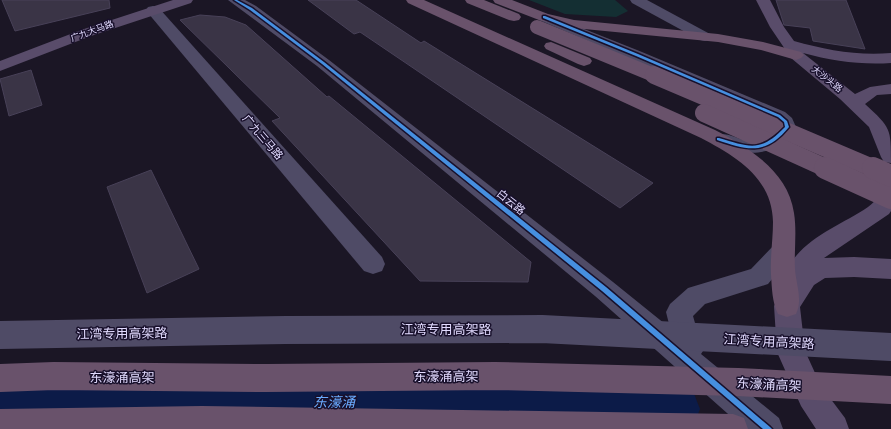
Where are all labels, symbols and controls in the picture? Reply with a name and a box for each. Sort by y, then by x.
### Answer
street label: 广九大马路 [69,18,115,43]
street label: 大沙头路 [810,63,845,94]
street label: 广九三马路 [240,112,286,162]
street label: 白云路 [494,186,528,218]
street label: 江湾专用高架路 [400,321,492,337]
street label: 江湾专用高架路 [76,324,168,342]
street label: 江湾专用高架路 [723,331,815,351]
street label: 东濠涌高架 [413,368,479,384]
street label: 东濠涌高架 [89,369,155,385]
street label: 东濠涌高架 [736,374,802,394]
water label: 东濠涌 [313,393,357,411]

